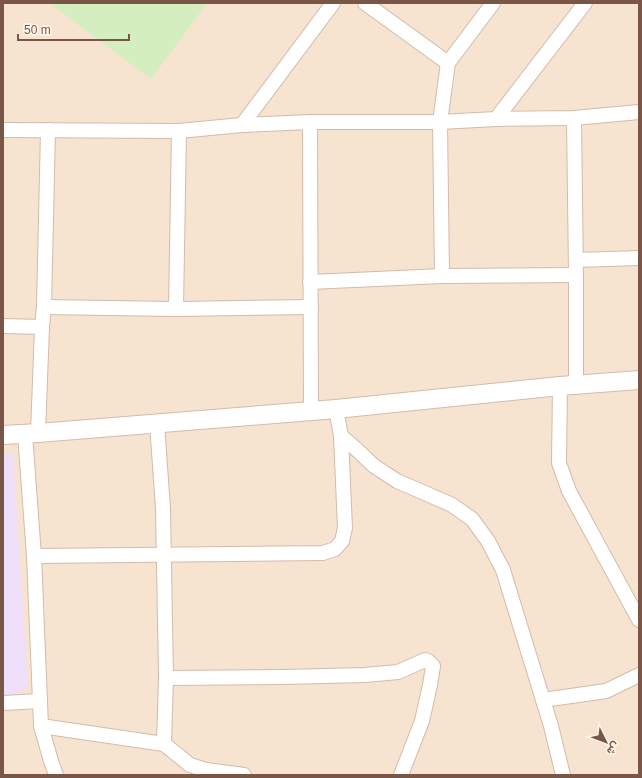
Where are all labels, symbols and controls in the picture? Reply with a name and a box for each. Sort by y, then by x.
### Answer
scale bar [18,16,129,42]
text: 50 m [24,23,51,37]
north arrow [586,722,626,762]
text: ش [604,739,622,758]

